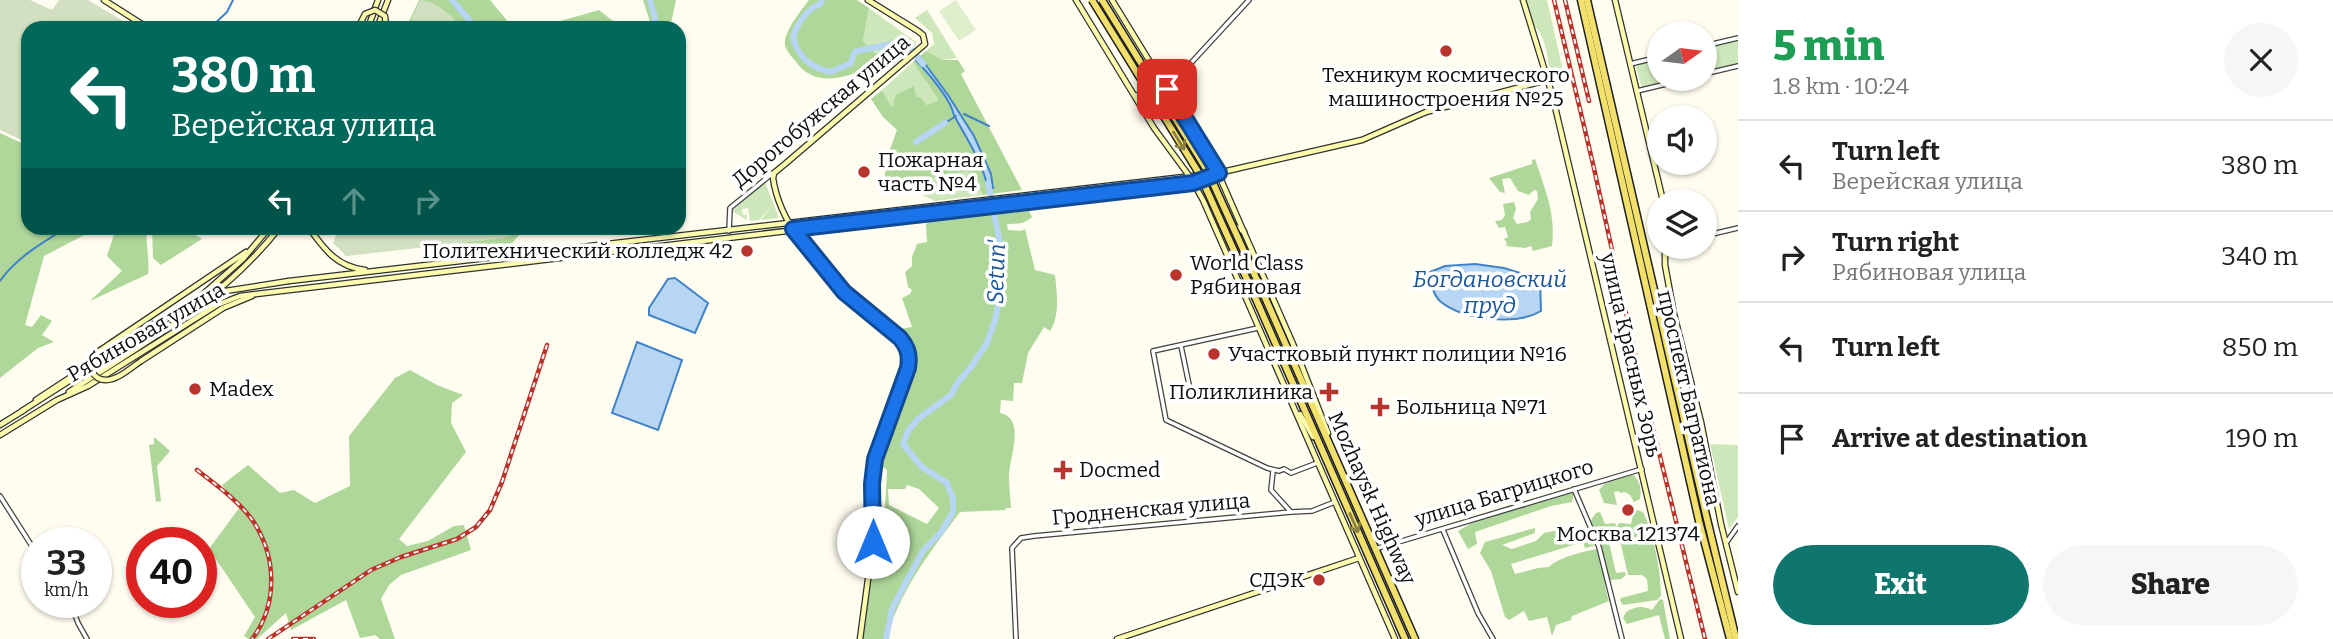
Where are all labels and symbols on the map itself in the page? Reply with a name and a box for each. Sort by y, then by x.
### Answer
north arrow [1647,21,1717,91]
street label: Дорогобужская улица [727,29,915,193]
marker: Техникум космического машиностроения №25 [1438,43,1454,59]
pin [1137,59,1197,119]
place label: Техникум космического машиностроения №25 [1322,62,1570,112]
one-way arrow [1173,131,1187,151]
place label: Пожарная часть №4 [877,147,984,197]
marker: Пожарная часть №4 [856,164,872,180]
place label: Политехнический колледж 42 [423,238,733,264]
water label: Setun' [981,238,1011,305]
marker: Политехнический колледж 42 [739,243,755,259]
street label: улица Красных Зорь [1595,249,1667,460]
place label: World Class Рябиновая [1190,250,1304,300]
water label: Богдановский пруд [1413,265,1567,319]
marker: World Class Рябиновая [1168,267,1184,283]
street label: Рябиновая улица [63,276,230,388]
street label: проспект Багратиона [1652,288,1727,509]
place label: Участковый пункт полиции №16 [1228,341,1567,367]
marker: Участковый пункт полиции №16 [1206,346,1222,362]
place label: Madex [209,376,274,402]
place label: Поликлиника [1169,379,1313,405]
marker: Madex [187,381,203,397]
marker: Поликлиника [1319,382,1339,402]
place label: Больница №71 [1396,394,1547,420]
marker: Больница №71 [1370,397,1390,417]
street label: Mozhaysk Highway [1322,408,1422,589]
street label: улица Багрицкого [1411,453,1596,533]
place label: Docmed [1079,457,1160,483]
marker: Docmed [1053,460,1073,480]
street label: Гродненская улица [1051,487,1252,531]
marker: Москва 121374 [1620,502,1636,518]
position arrow [836,505,910,579]
one-way arrow [1348,512,1361,533]
place label: Москва 121374 [1556,521,1700,547]
speed limit sign: 40 [126,527,217,618]
place label: СДЭК [1249,567,1305,593]
marker: СДЭК [1311,572,1327,588]

